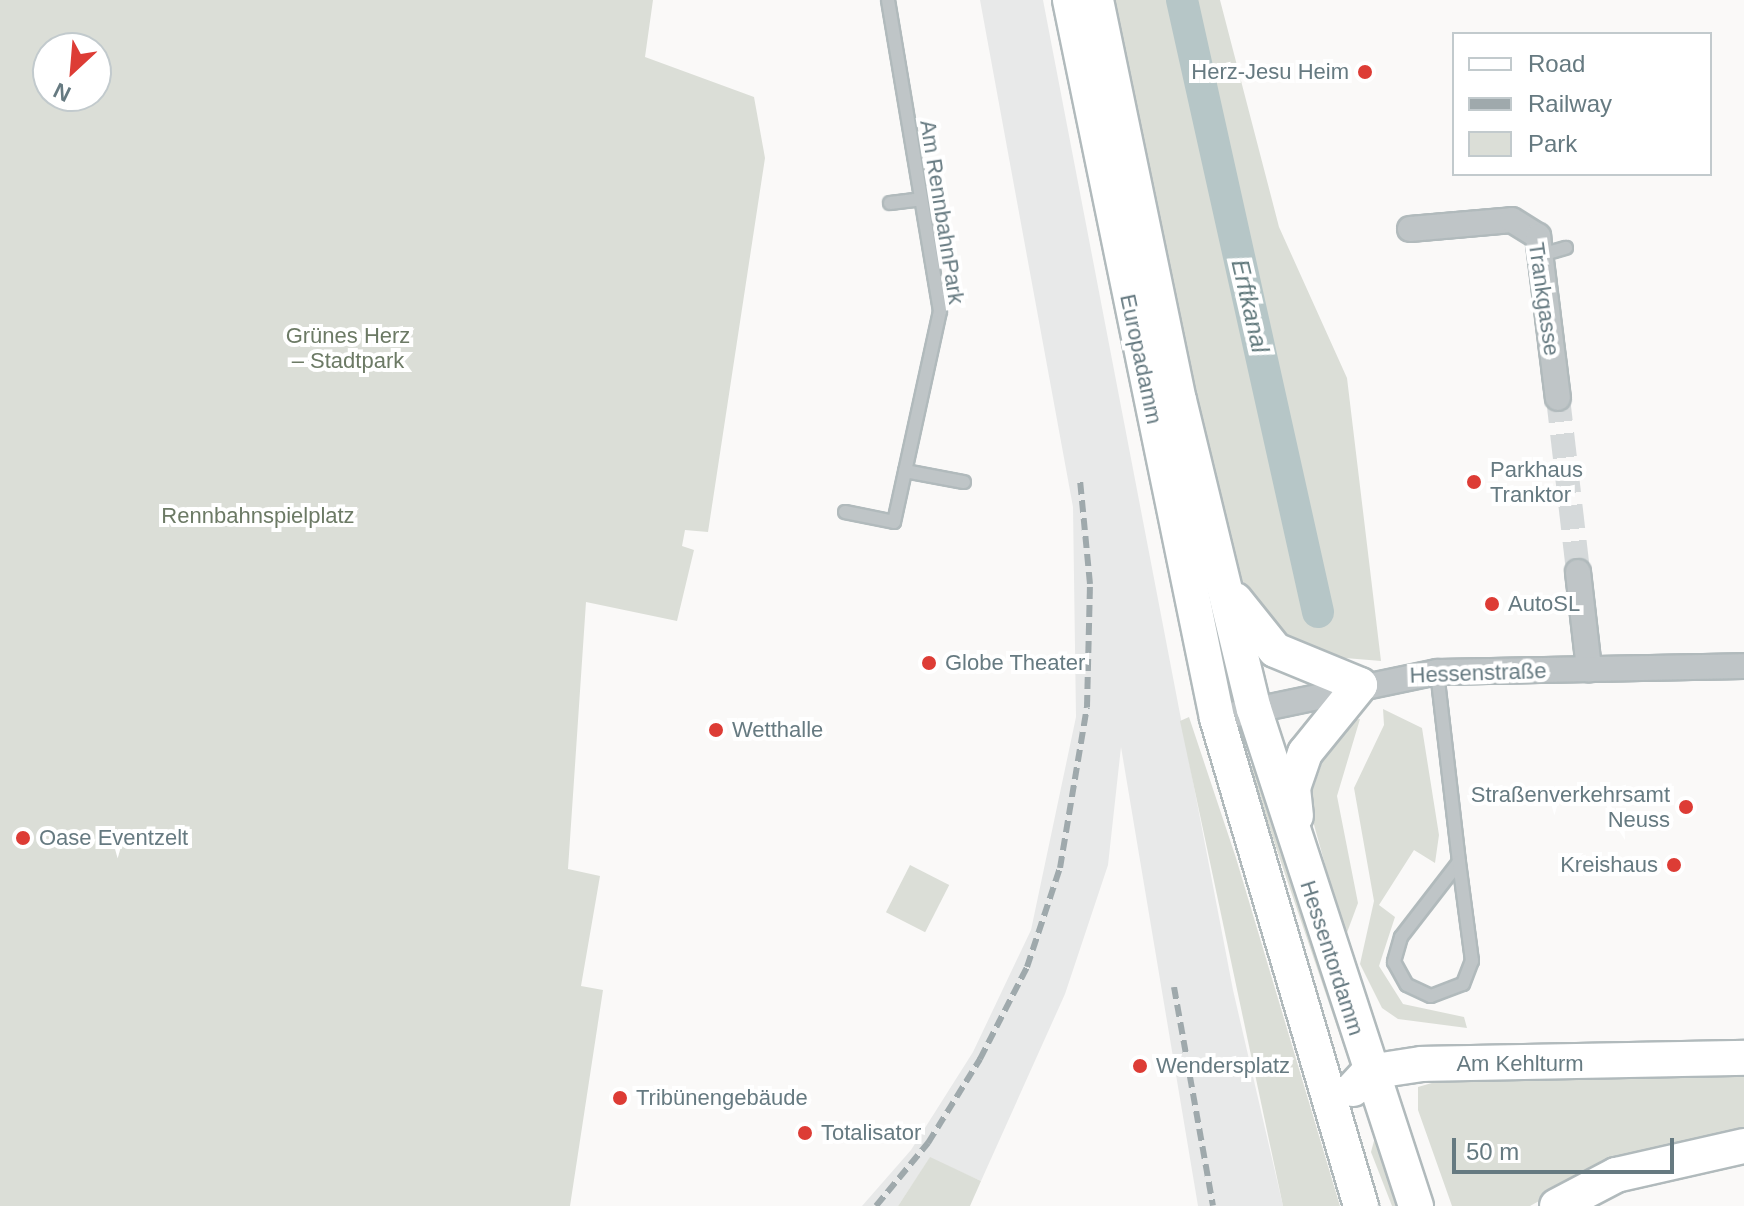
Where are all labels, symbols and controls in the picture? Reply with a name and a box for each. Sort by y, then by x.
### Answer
north arrow [32,32,112,112]
legend [1452,32,1712,176]
text: Road [1528,50,1585,77]
place label: Herz-Jesu Heim [1191,59,1349,85]
marker: Herz-Jesu Heim [1356,63,1374,81]
text: N [50,78,75,107]
text: Railway [1528,90,1612,117]
street label: Am RennbahnPark [914,118,970,306]
text: Park [1528,130,1577,157]
street label: Trankgasse [1523,241,1565,357]
water label: Erftkanal [1225,257,1275,355]
street label: Europadamm [1114,292,1168,426]
park label: Grünes Herz – Stadtpark [286,322,410,374]
place label: Parkhaus Tranktor [1490,456,1583,508]
marker: Parkhaus Tranktor [1465,473,1483,491]
park label: Rennbahnspielplatz [161,503,355,529]
place label: AutoSL [1508,591,1580,617]
marker: AutoSL [1483,595,1501,613]
place label: Globe Theater [945,650,1086,676]
marker: Globe Theater [920,654,938,672]
street label: Hessenstraße [1409,657,1547,689]
place label: Wetthalle [732,717,823,743]
marker: Wetthalle [707,721,725,739]
place label: Straßenverkehrsamt Neuss [1471,781,1670,832]
marker: Straßenverkehrsamt Neuss [1677,798,1695,816]
place label: Oase Eventzelt [39,825,188,851]
marker: Oase Eventzelt [14,829,32,847]
place label: Kreishaus [1560,852,1658,878]
marker: Kreishaus [1665,856,1683,874]
street label: Hessentordamm [1295,877,1369,1039]
street label: Am Kehlturm [1456,1051,1584,1077]
place label: Wendersplatz [1156,1053,1290,1079]
marker: Wendersplatz [1131,1057,1149,1075]
place label: Tribünengebäude [636,1085,808,1111]
marker: Tribünengebäude [611,1089,629,1107]
place label: Totalisator [821,1120,921,1146]
scale bar [1456,1122,1678,1172]
marker: Totalisator [796,1124,814,1142]
text: 50 m [1466,1138,1519,1165]

